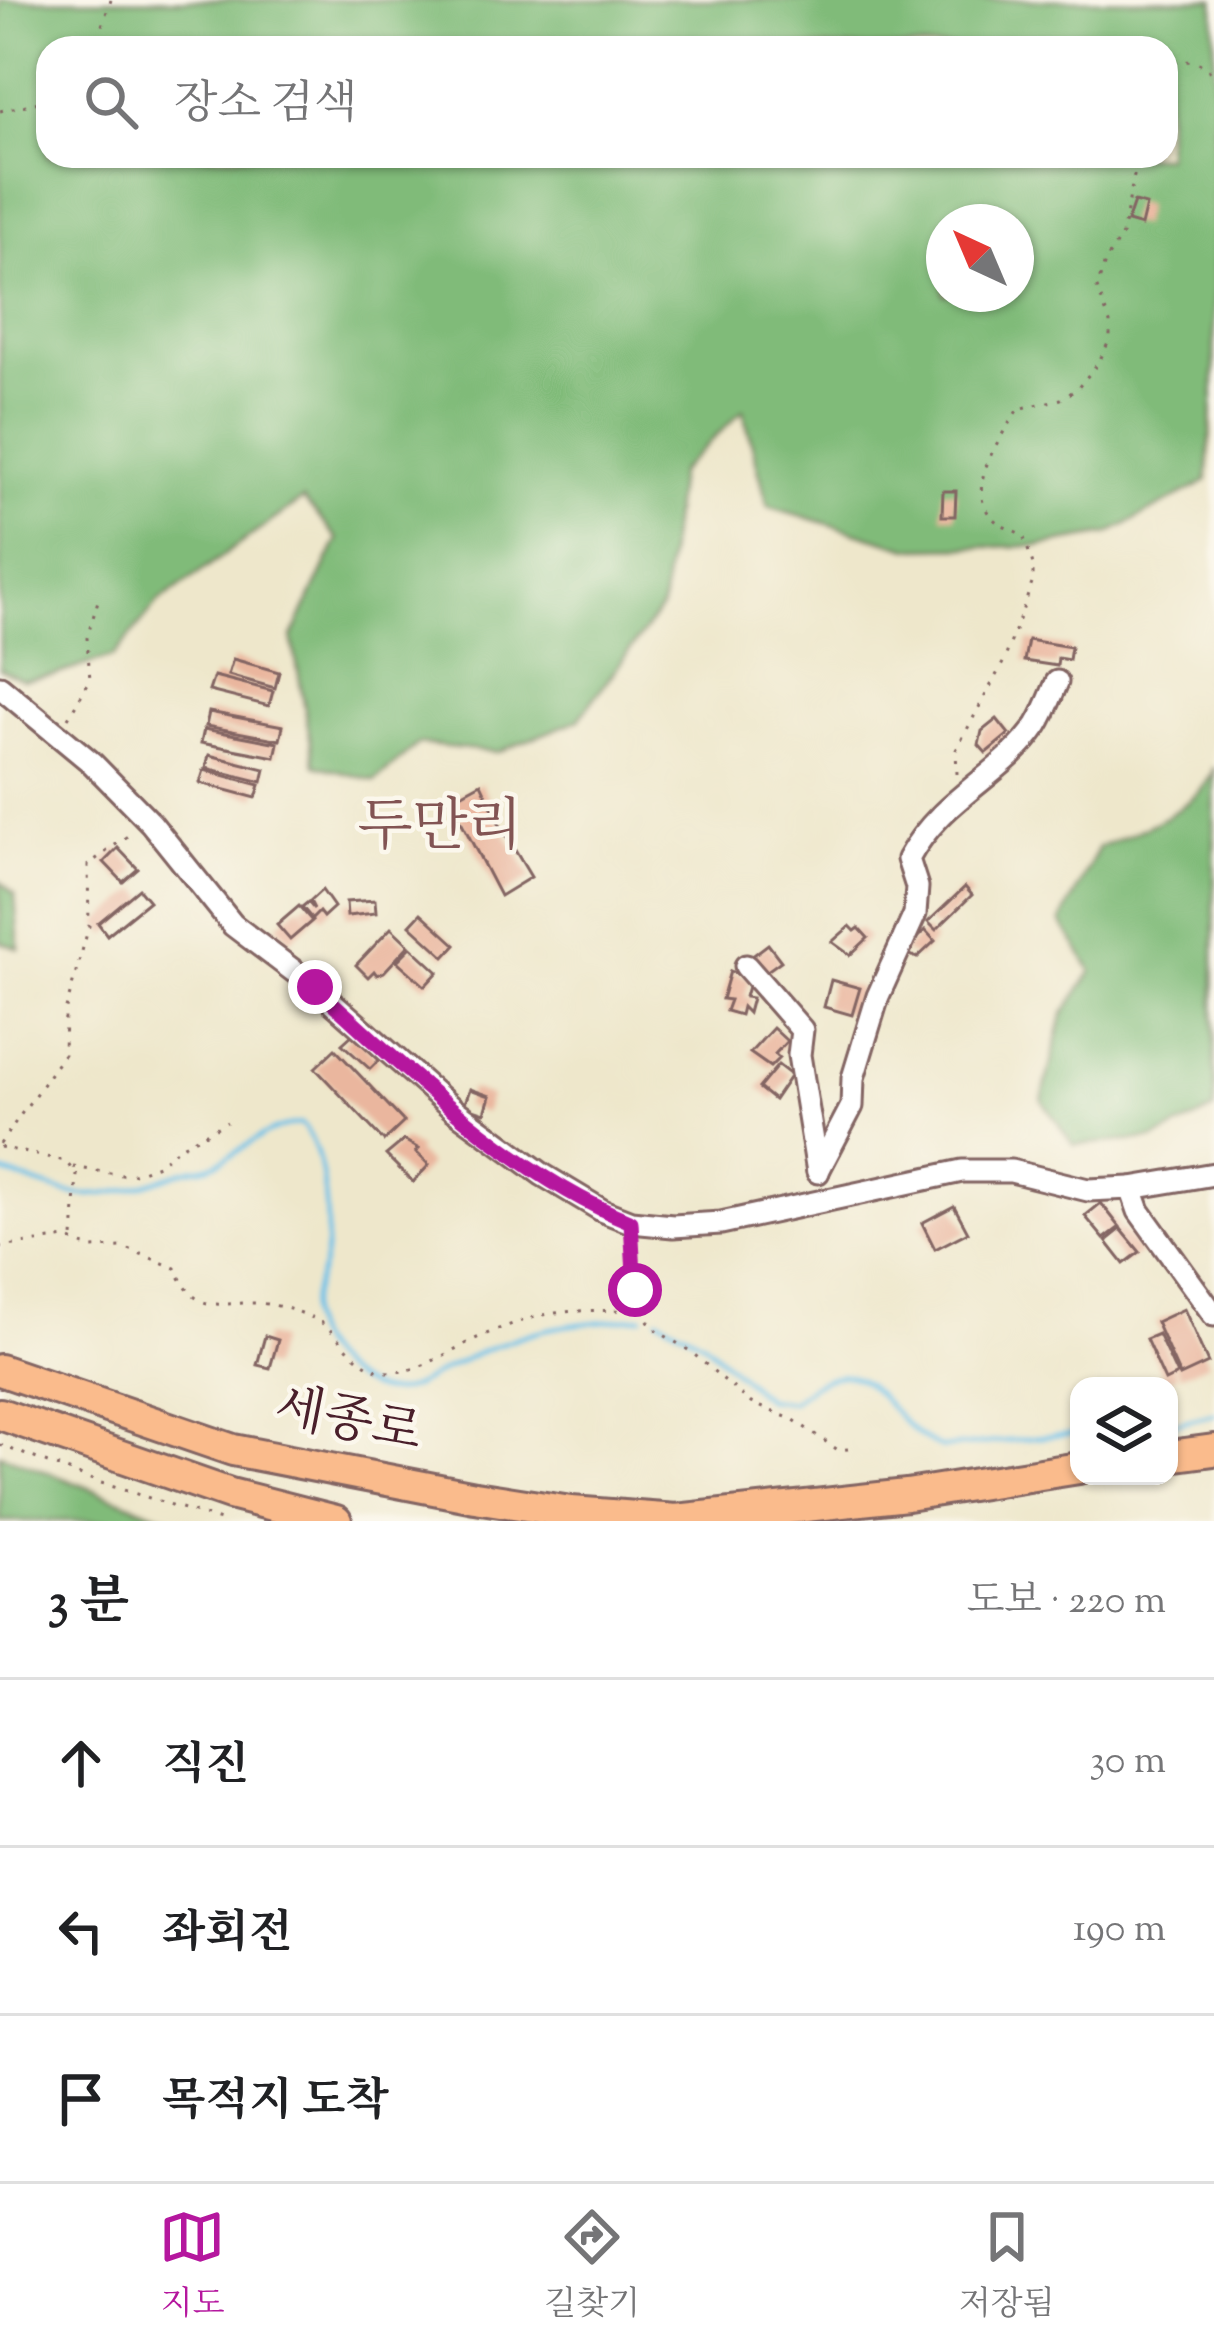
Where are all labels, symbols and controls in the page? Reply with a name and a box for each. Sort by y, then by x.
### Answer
search box [36,36,1178,168]
icon: search [78,69,144,135]
text: 장소 검색 [174,74,357,139]
north arrow [926,204,1034,312]
district label: 두만리 [357,789,523,871]
route end [288,960,342,1014]
route start [608,1263,662,1317]
street label: 세종로 [268,1373,428,1473]
map controls [1070,1377,1178,1485]
button: layers [1070,1377,1178,1485]
text: 3 분 [48,1568,129,1641]
text: 도보 · 220 m [967,1575,1166,1631]
icon: ahead [48,1730,114,1796]
text: 직진 [162,1735,249,1800]
text: 30 m [1089,1735,1166,1791]
icon: left [48,1898,114,1964]
text: 좌회전 [162,1903,292,1968]
text: 190 m [1073,1903,1166,1959]
icon: arrive [48,2066,114,2132]
text: 목적지 도착 [162,2071,389,2136]
tab: 지도 [159,2204,225,2330]
tab: 길찾기 [544,2204,640,2330]
tab: 저장됨 [959,2204,1055,2330]

